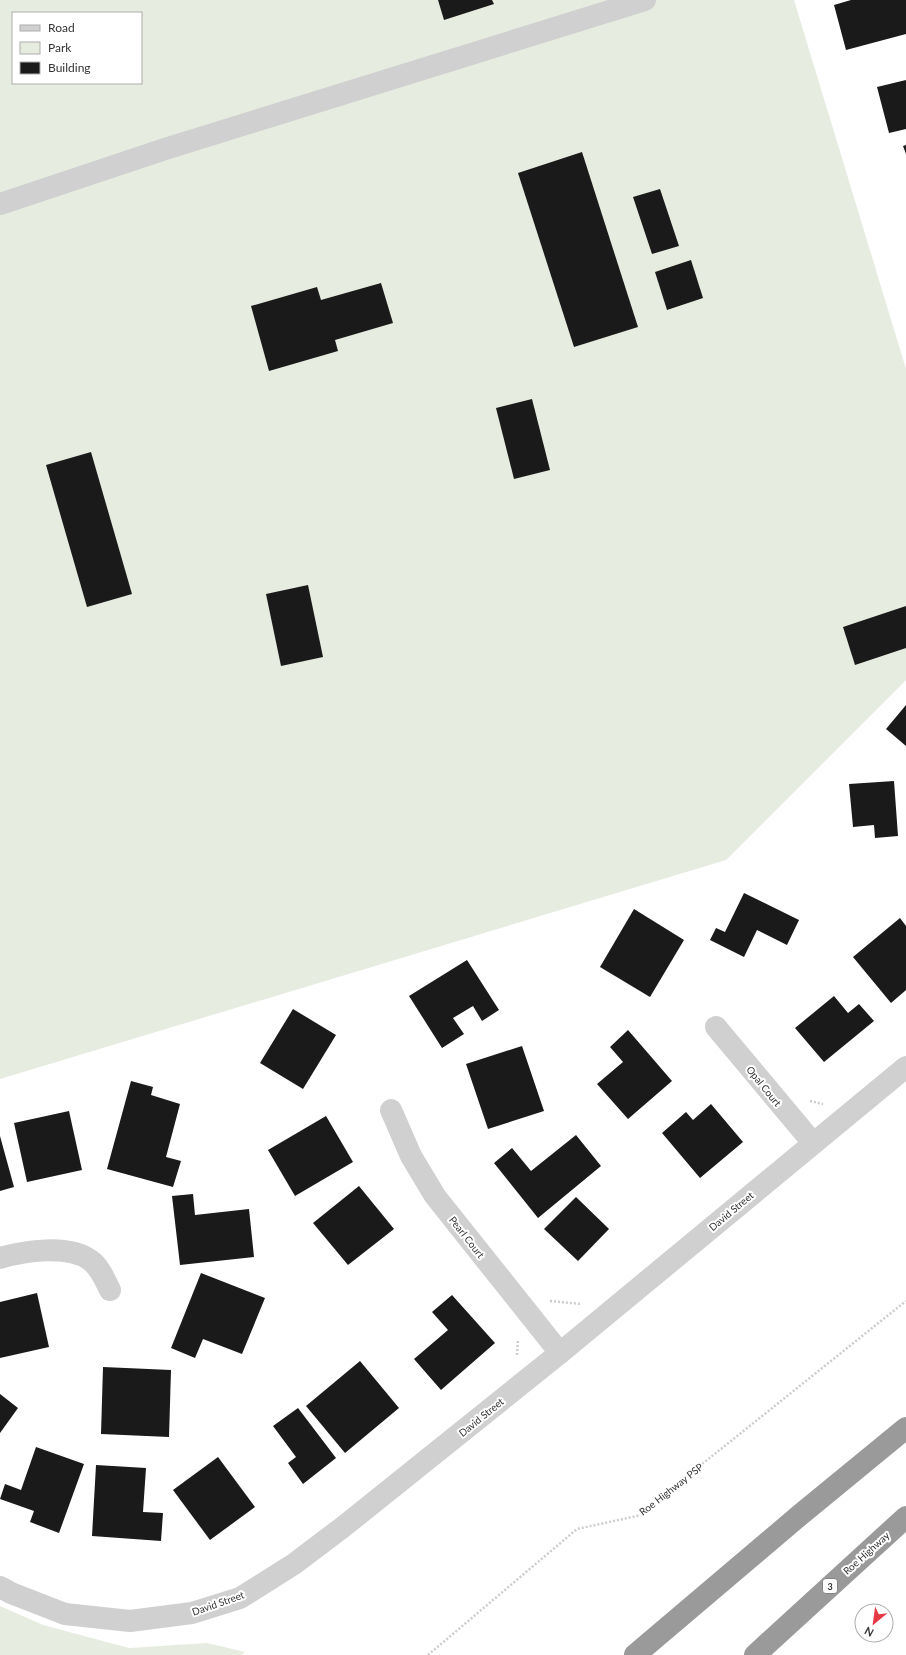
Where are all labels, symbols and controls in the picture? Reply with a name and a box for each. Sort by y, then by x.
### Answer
legend [12,12,142,84]
text: Road [48,20,75,35]
text: Park [48,40,72,55]
text: Building [48,60,91,75]
street label: Opal Court [744,1063,784,1109]
street label: David Street [706,1189,756,1233]
street label: Pearl Court [447,1214,487,1261]
street label: David Street [456,1395,506,1439]
street label: Roe Highway PSP [637,1460,705,1518]
street label: Roe Highway [840,1529,892,1577]
road number: 3 [823,1579,837,1593]
street label: David Street [190,1588,246,1618]
north arrow [854,1603,894,1643]
text: N [862,1624,876,1640]

